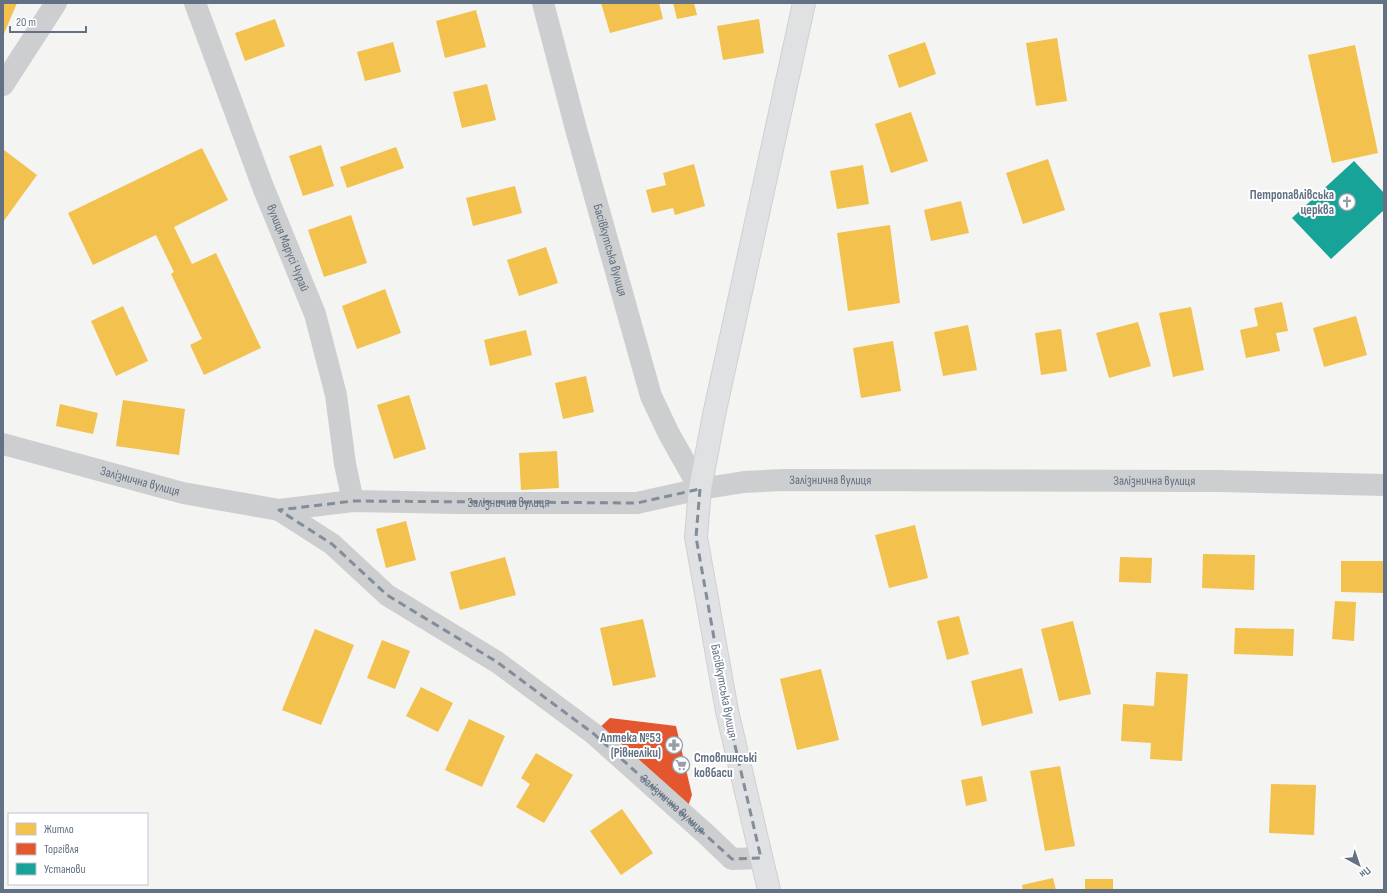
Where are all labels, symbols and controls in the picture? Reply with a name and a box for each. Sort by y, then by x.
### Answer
scale bar [10,8,86,34]
text: 20 m [16,15,36,30]
place label: Петропавлівська церква [1250,187,1334,218]
church icon: Петропавлівська церква [1337,192,1357,212]
street label: вулиця Марусі Чурай [263,202,313,294]
street label: Басівкутська вулиця [589,202,631,298]
street label: Залізнична вулиця [98,463,182,500]
street label: Залізнична вулиця [789,472,871,488]
street label: Залізнична вулиця [1113,473,1195,489]
street label: Залізнична вулиця [467,495,549,511]
street label: Басівкутська вулиця [707,643,741,739]
place label: Аптека №53 (Рівнеліки) [599,730,661,761]
pharmacy icon: Аптека №53 (Рівнеліки) [664,735,684,755]
place label: Стовпинські ковбаси [694,750,757,781]
supermarket icon: Стовпинські ковбаси [671,755,691,775]
street label: Залізнична вулиця [637,771,709,838]
legend [8,813,148,885]
text: Житло [44,822,74,837]
text: Торгівля [44,842,79,857]
north arrow [1339,845,1379,885]
text: Установи [44,862,86,877]
text: Пн [1357,864,1373,881]

